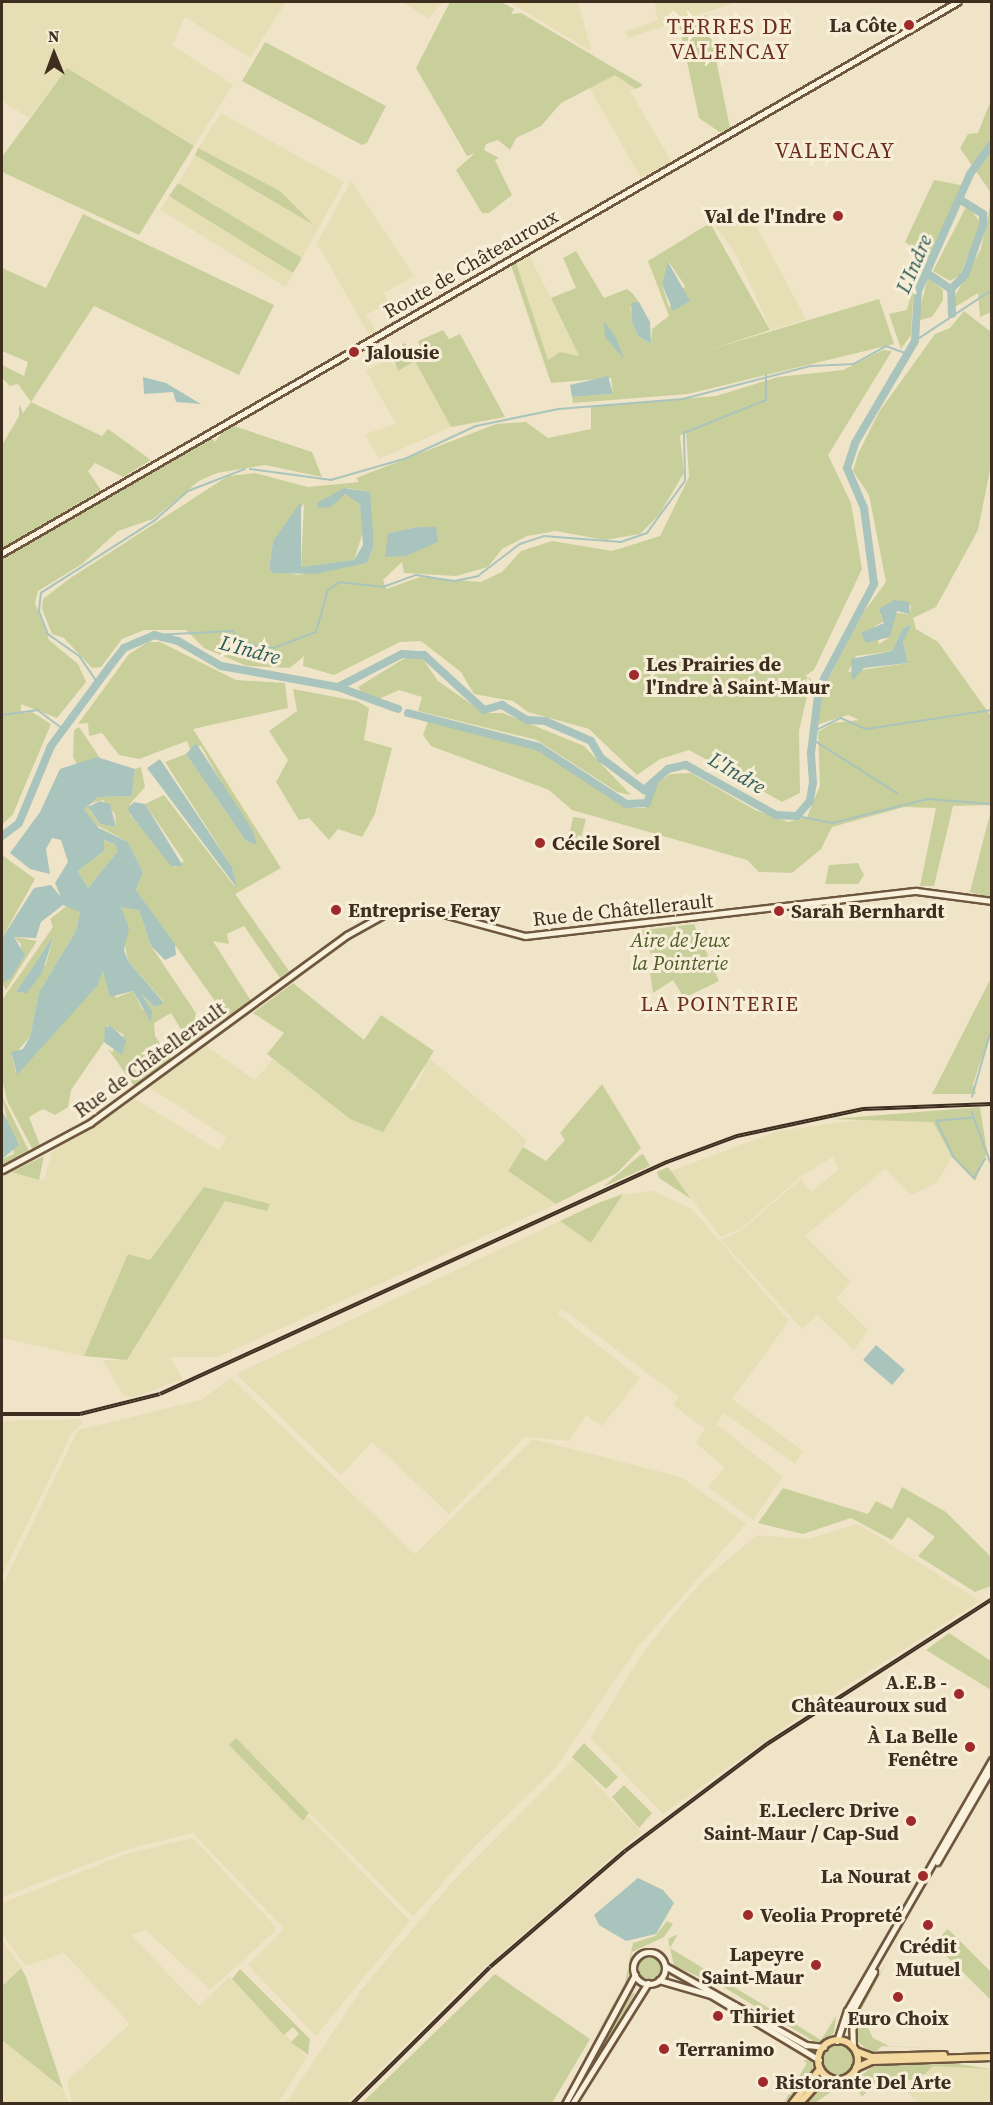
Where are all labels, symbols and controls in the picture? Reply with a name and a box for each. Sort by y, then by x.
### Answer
district label: TERRES DE VALENCAY [667,13,793,64]
place label: La Côte [829,13,897,37]
marker: La Côte [902,18,916,32]
north arrow [24,24,84,84]
text: N [48,25,60,47]
district label: VALENCAY [775,138,895,164]
street label: Route de Châteauroux [380,204,562,324]
place label: Val de l'Indre [704,204,826,228]
marker: Val de l'Indre [831,209,845,223]
water label: L'Indre [890,231,938,297]
place label: Jalousie [366,340,439,364]
marker: Jalousie [347,345,361,359]
water label: L'Indre [217,630,283,670]
place label: Les Prairies de l'Indre à Saint-Maur [646,652,830,699]
marker: Les Prairies de l'Indre à Saint-Maur [627,668,641,682]
water label: L'Indre [704,746,770,800]
place label: Cécile Sorel [552,831,660,855]
marker: Cécile Sorel [533,836,547,850]
street label: Rue de Châtellerault [532,889,714,931]
place label: Entreprise Feray [348,898,501,922]
place label: Sarah Bernhardt [791,899,944,923]
marker: Entreprise Feray [329,903,343,917]
marker: Sarah Bernhardt [772,904,786,918]
park label: Aire de Jeux la Pointerie [631,929,729,976]
district label: LA POINTERIE [641,991,799,1017]
street label: Rue de Châtellerault [70,997,230,1123]
place label: A.E.B - Châteauroux sud [791,1670,947,1717]
marker: A.E.B - Châteauroux sud [952,1687,966,1701]
place label: À La Belle Fenêtre [867,1724,958,1771]
marker: À La Belle Fenêtre [963,1740,977,1754]
place label: E.Leclerc Drive Saint-Maur / Cap-Sud [704,1798,899,1845]
marker: E.Leclerc Drive Saint-Maur / Cap-Sud [904,1814,918,1828]
place label: La Nourat [821,1864,911,1888]
marker: La Nourat [916,1869,930,1883]
place label: Veolia Propreté [760,1903,902,1927]
marker: Veolia Propreté [741,1908,755,1922]
marker: Crédit Mutuel [921,1918,935,1932]
place label: Crédit Mutuel [895,1934,961,1981]
place label: Lapeyre Saint-Maur [701,1942,804,1989]
marker: Lapeyre Saint-Maur [809,1958,823,1972]
marker: Euro Choix [891,1990,905,2004]
place label: Thiriet [730,2004,795,2028]
place label: Euro Choix [847,2006,949,2030]
marker: Thiriet [711,2009,725,2023]
place label: Terranimo [676,2037,774,2061]
marker: Terranimo [657,2042,671,2056]
place label: Ristorante Del Arte [775,2070,951,2094]
marker: Ristorante Del Arte [756,2075,770,2089]

